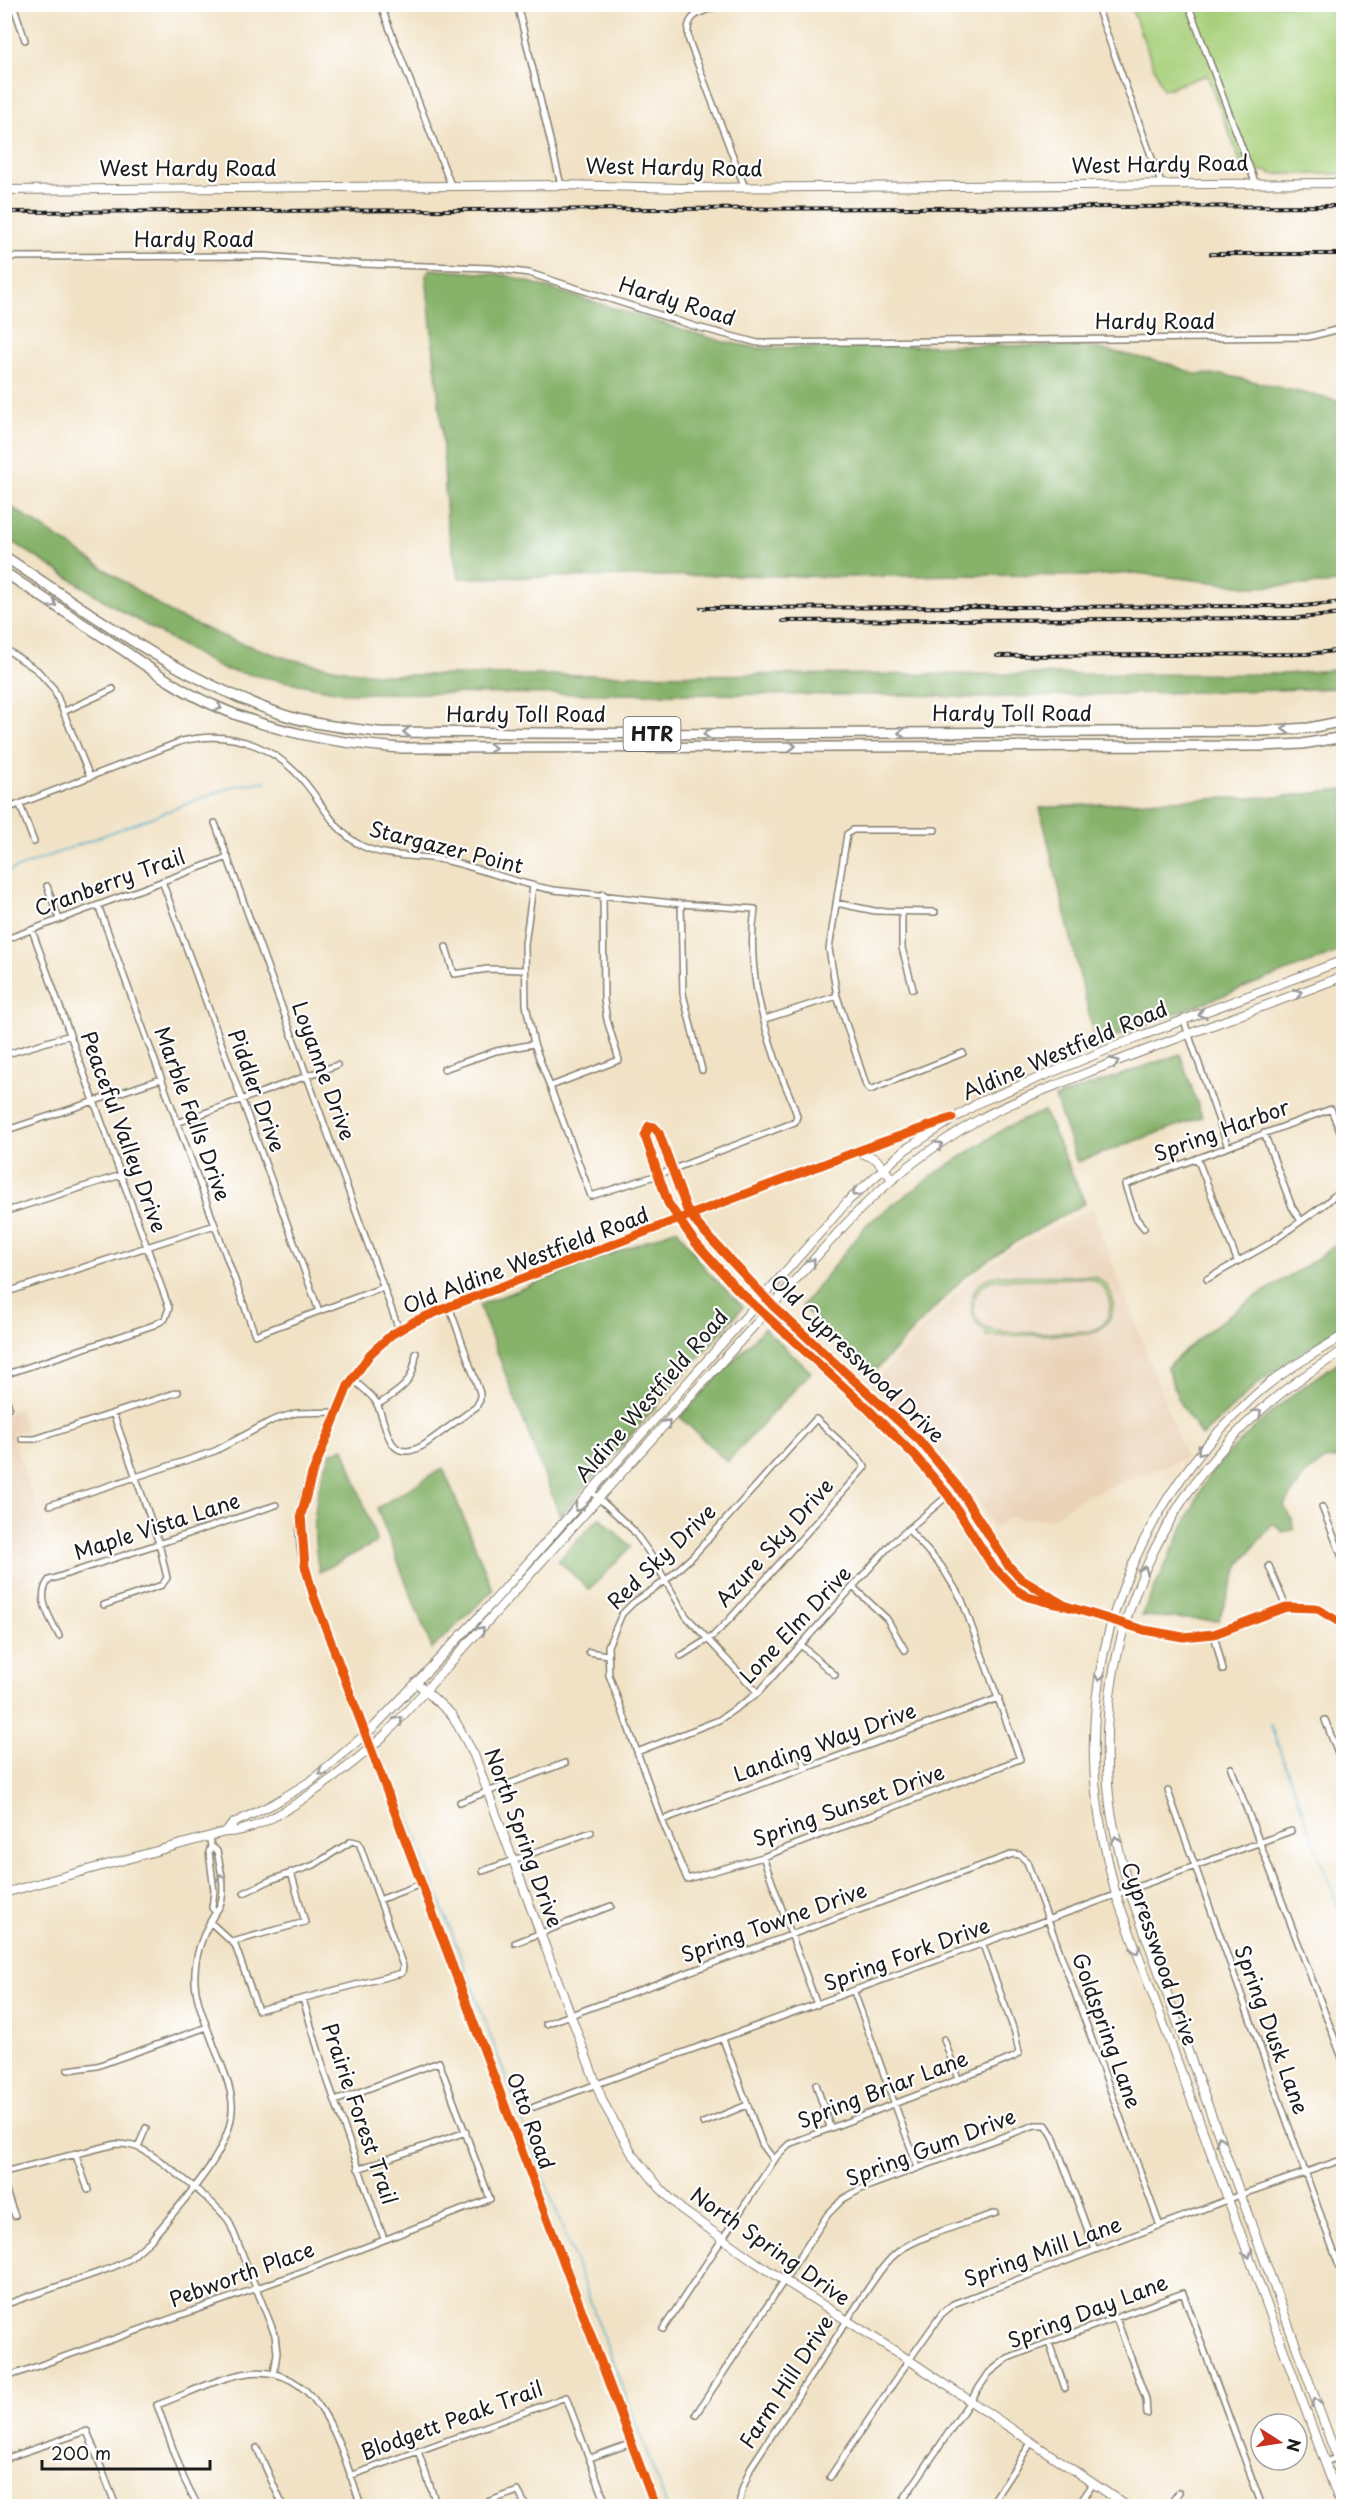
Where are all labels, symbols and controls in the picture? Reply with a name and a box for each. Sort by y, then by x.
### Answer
street label: West Hardy Road [1071,145,1249,181]
street label: West Hardy Road [585,148,763,184]
street label: West Hardy Road [99,151,277,183]
street label: Hardy Road [134,222,254,254]
street label: Hardy Road [615,267,740,333]
street label: Hardy Road [1095,304,1215,336]
one-way arrow [46,597,57,608]
street label: Hardy Toll Road [932,696,1092,728]
street label: Hardy Toll Road [446,697,606,729]
one-way arrow [212,700,223,712]
road number: HTR [624,717,680,751]
one-way arrow [1281,723,1290,736]
one-way arrow [402,726,411,738]
one-way arrow [897,727,906,739]
one-way arrow [702,728,711,740]
one-way arrow [787,740,796,752]
one-way arrow [487,742,496,754]
street label: Stargazer Point [366,811,527,881]
street label: Cranberry Trail [29,839,189,923]
one-way arrow [1292,988,1302,1001]
street label: Aldine Westfield Road [956,991,1172,1107]
street label: Loyanne Drive [285,996,365,1144]
one-way arrow [1197,1007,1208,1019]
street label: Marble Falls Drive [147,1021,240,1205]
street label: Piddler Drive [221,1025,295,1156]
street label: Peaceful Valley Drive [74,1026,176,1237]
one-way arrow [1109,1057,1120,1069]
street label: Spring Harbor [1149,1090,1294,1168]
one-way arrow [933,1141,944,1152]
one-way arrow [853,1186,863,1197]
street label: Old Aldine Westfield Road [398,1197,653,1321]
one-way arrow [805,1258,816,1269]
street label: Old Cypresswood Drive [764,1266,953,1450]
street label: Aldine Westfield Road [566,1301,735,1488]
one-way arrow [1251,1409,1262,1420]
one-way arrow [660,1419,671,1430]
one-way arrow [1198,1444,1209,1455]
street label: Azure Sky Drive [707,1470,840,1613]
street label: Maple Vista Lane [69,1483,244,1567]
street label: Red Sky Drive [599,1495,722,1616]
one-way arrow [574,1501,585,1512]
street label: Lone Elm Drive [731,1557,858,1690]
one-way arrow [1137,1565,1149,1576]
one-way arrow [474,1627,485,1637]
one-way arrow [1094,1673,1106,1682]
street label: Landing Way Drive [729,1693,920,1789]
one-way arrow [392,1716,403,1727]
street label: North Spring Drive [478,1743,572,1932]
street label: Spring Sunset Drive [748,1755,949,1854]
one-way arrow [317,1765,328,1776]
one-way arrow [1110,1835,1123,1845]
street label: Cypresswood Drive [1114,1857,1207,2050]
street label: Spring Towne Drive [676,1873,871,1970]
one-way arrow [215,1874,228,1883]
street label: Spring Fork Drive [819,1908,994,1998]
street label: Spring Dusk Lane [1227,1940,1318,2118]
one-way arrow [1129,1944,1142,1955]
street label: Goldspring Lane [1065,1948,1151,2113]
street label: Prairie Forest Trail [315,2018,407,2208]
street label: Spring Briar Lane [792,2041,972,2135]
street label: Otto Road [500,2067,564,2173]
street label: Spring Gum Drive [841,2099,1020,2193]
one-way arrow [1215,2135,1227,2146]
street label: North Spring Drive [685,2178,858,2313]
street label: Spring Mill Lane [959,2207,1126,2294]
street label: Pebworth Place [164,2232,318,2314]
one-way arrow [1240,2249,1253,2259]
street label: Spring Day Lane [1003,2265,1172,2355]
street label: Farm Hill Drive [730,2308,841,2454]
street label: Blodgett Peak Trail [356,2371,547,2467]
one-way arrow [1311,2397,1324,2408]
north arrow [1249,2412,1309,2472]
scale bar [42,2433,210,2471]
text: N [1282,2437,1308,2454]
text: 200 m [51,2439,111,2466]

